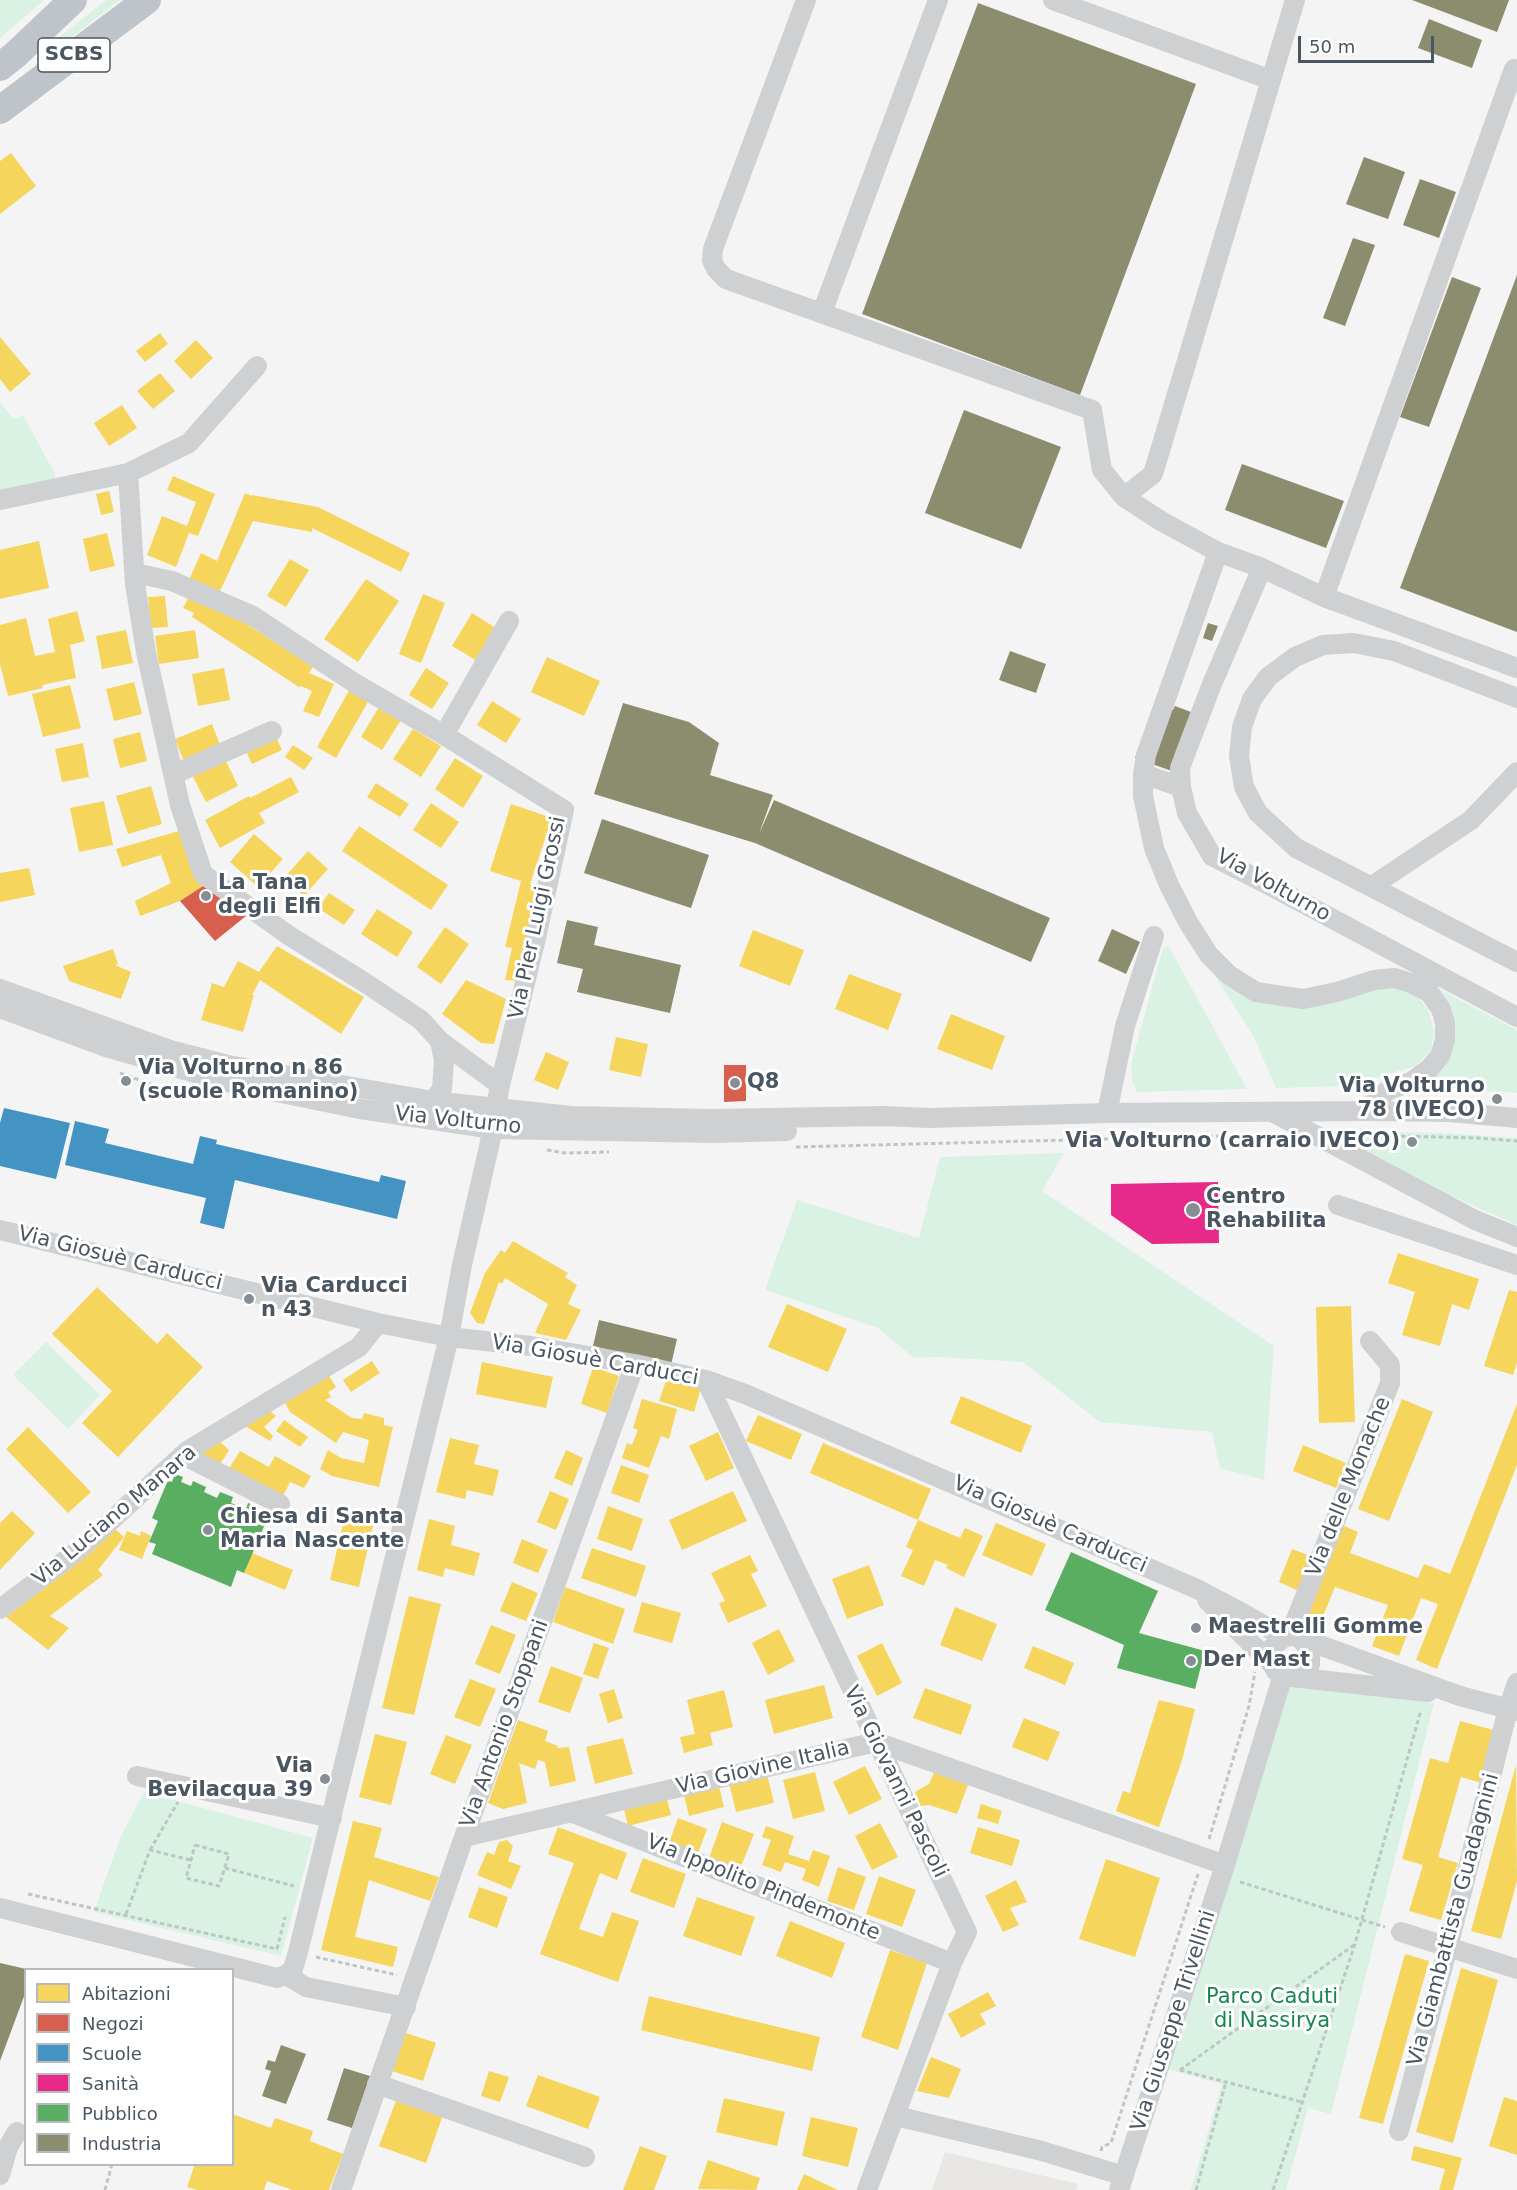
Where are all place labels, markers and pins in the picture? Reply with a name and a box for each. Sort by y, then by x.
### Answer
place label: La Tana degli Elfi [218,871,321,921]
marker: La Tana degli Elfi [199,889,213,903]
place label: Via Volturno n 86 (scuole Romanino) [138,1056,358,1106]
place label: Q8 [747,1070,779,1096]
marker: Via Volturno n 86 (scuole Romanino) [119,1074,133,1088]
place label: Via Volturno 78 (IVECO) [1339,1074,1485,1124]
marker: Q8 [728,1076,742,1090]
marker: Via Volturno 78 (IVECO) [1490,1092,1504,1106]
place label: Via Volturno (carraio IVECO) [1065,1129,1400,1155]
marker: Via Volturno (carraio IVECO) [1405,1135,1419,1149]
place label: Centro Rehabilita [1206,1185,1326,1235]
marker: Centro Rehabilita [1184,1201,1202,1219]
place label: Via Carducci n 43 [261,1274,408,1324]
marker: Via Carducci n 43 [242,1292,256,1306]
place label: Chiesa di Santa Maria Nascente [220,1505,404,1555]
marker: Chiesa di Santa Maria Nascente [201,1523,215,1537]
place label: Maestrelli Gomme [1208,1615,1423,1641]
marker: Maestrelli Gomme [1189,1621,1203,1635]
place label: Der Mast [1203,1648,1310,1674]
marker: Der Mast [1184,1654,1198,1668]
place label: Via Bevilacqua 39 [147,1754,313,1804]
marker: Via Bevilacqua 39 [318,1772,332,1786]

